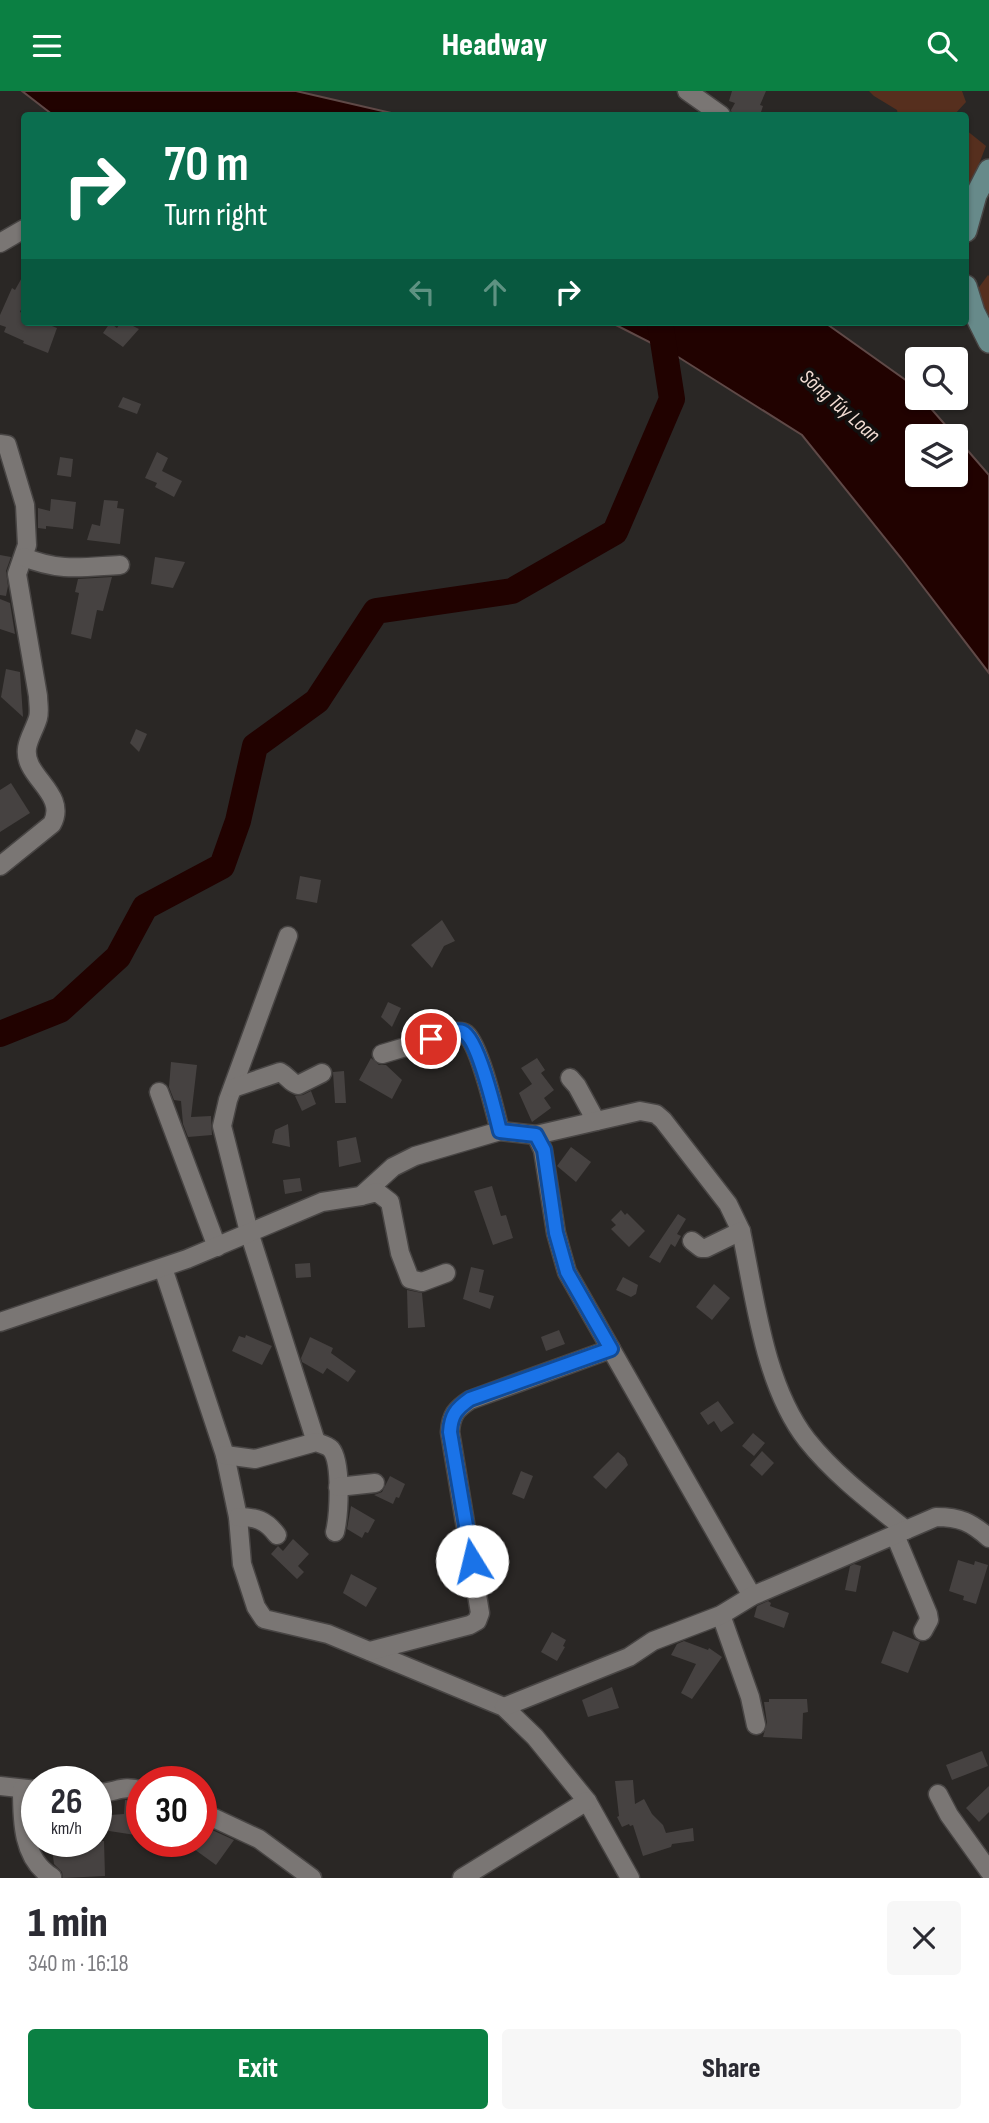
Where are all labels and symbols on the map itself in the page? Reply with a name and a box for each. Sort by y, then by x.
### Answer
water label: Sông Túy Loan [795,364,885,448]
pin [401,1009,461,1069]
position arrow [435,1524,509,1598]
speed limit sign: 30 [126,1766,217,1857]

